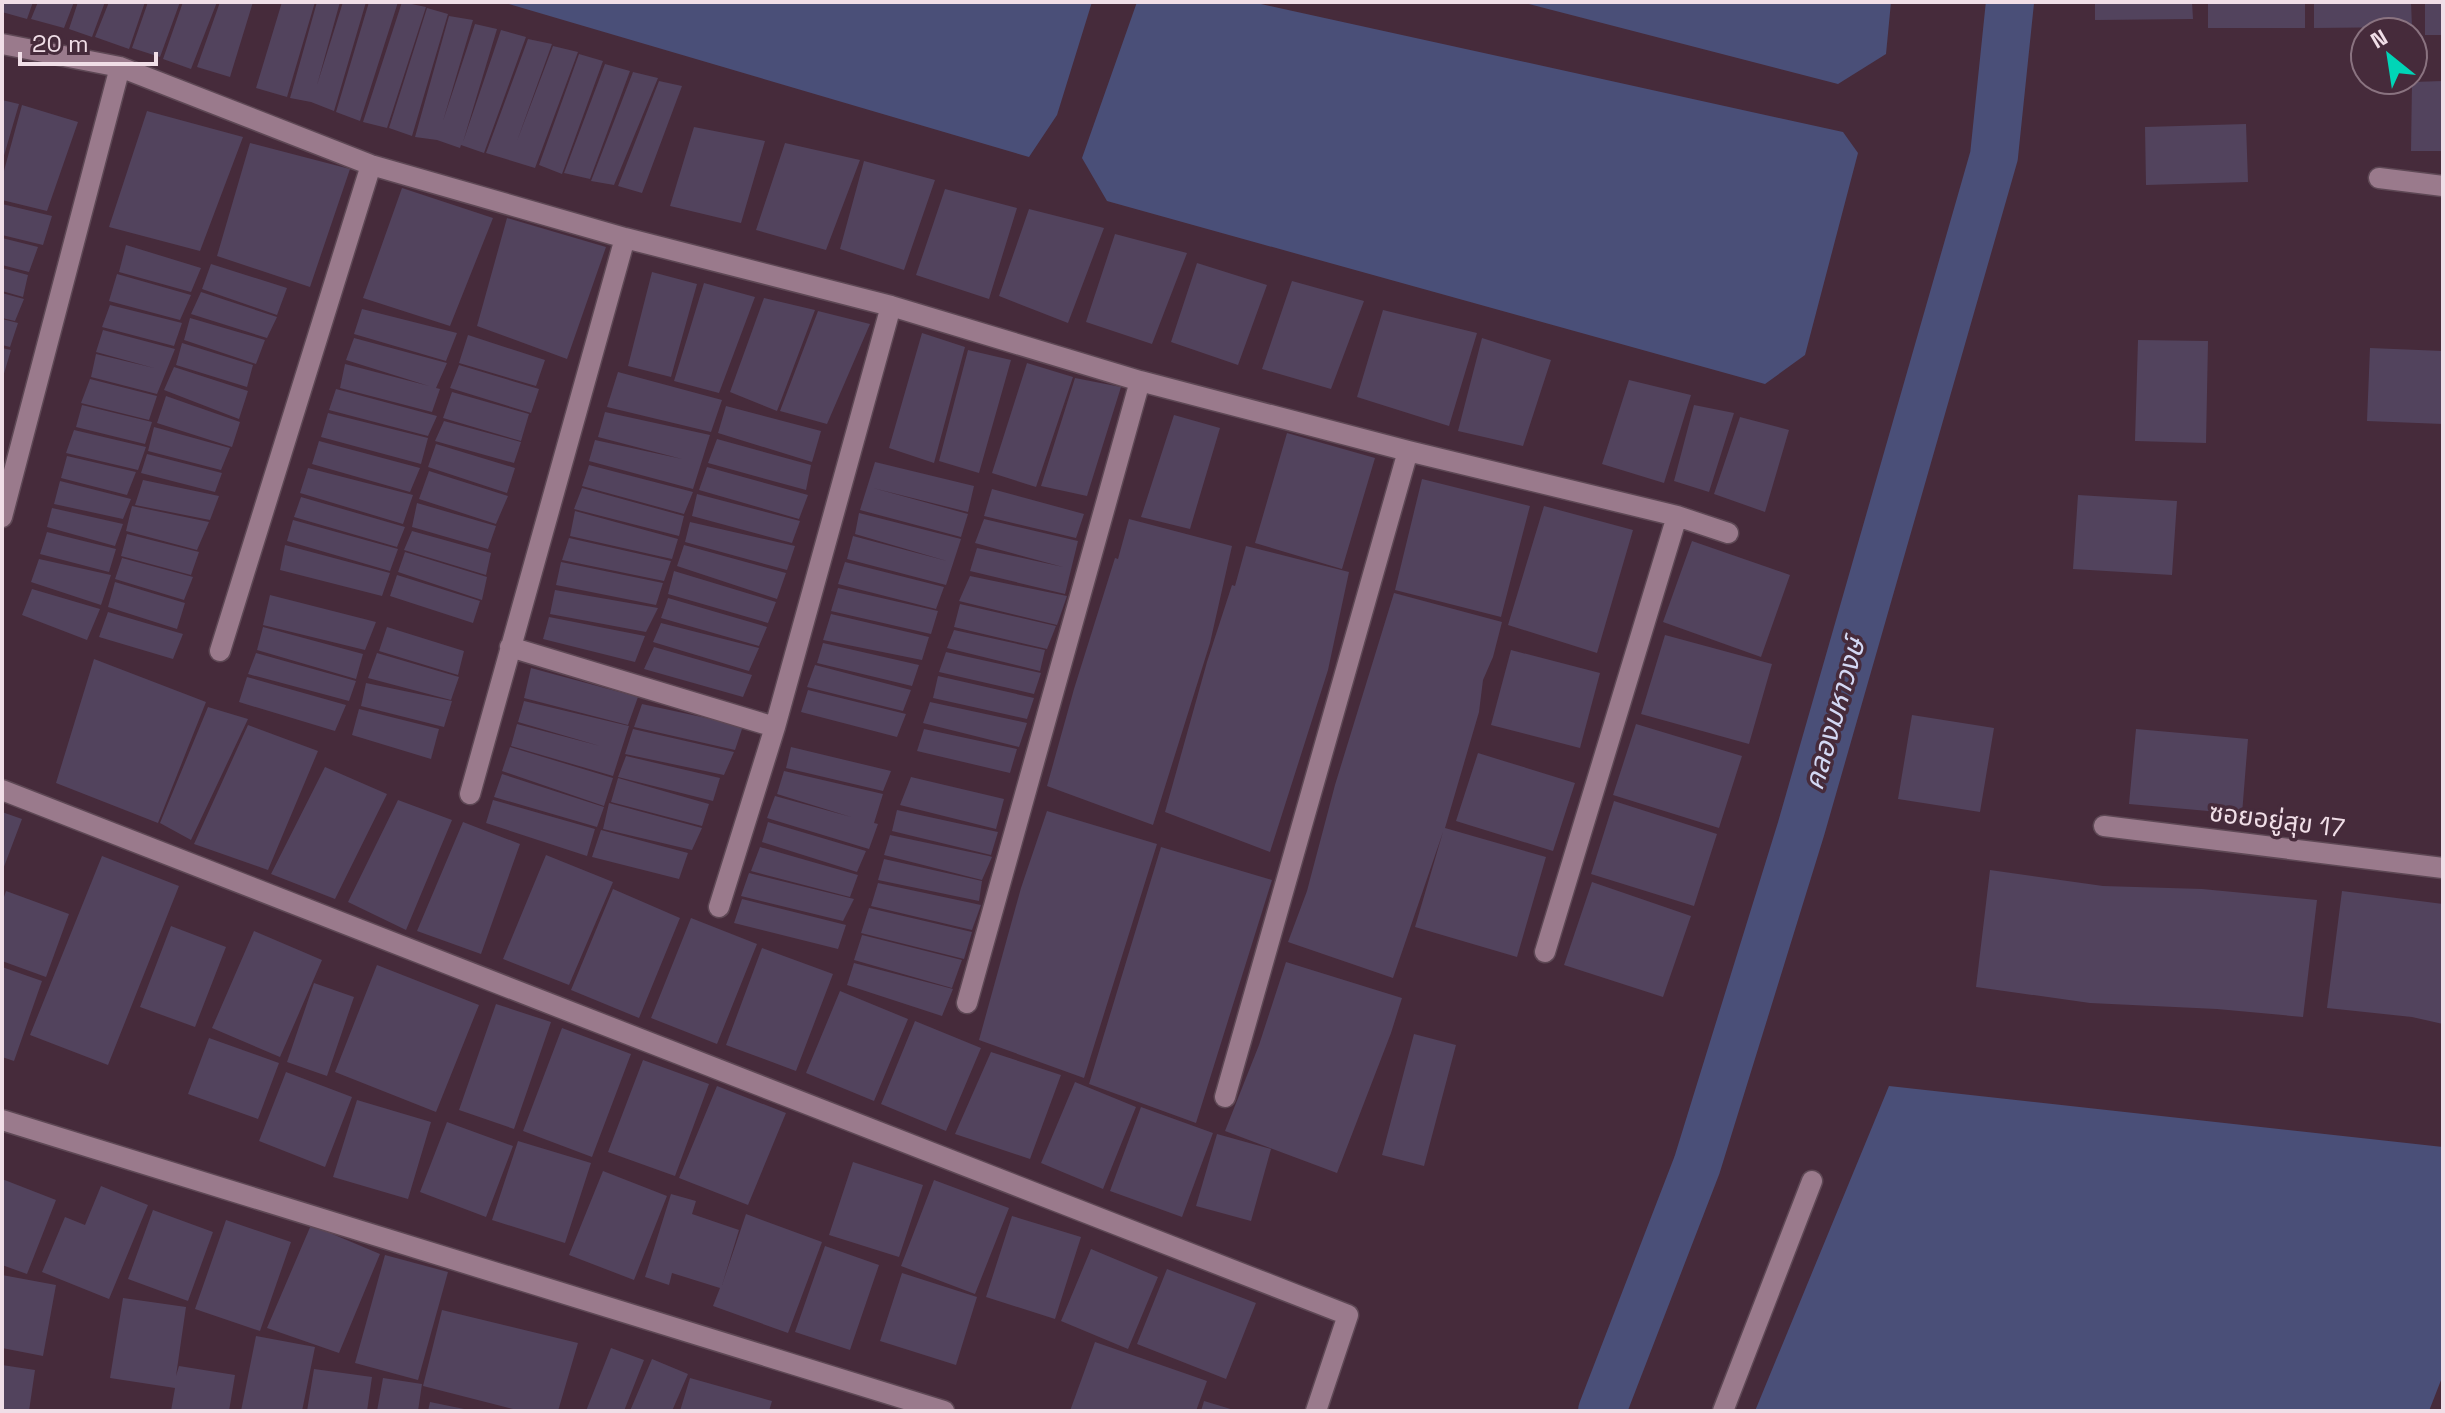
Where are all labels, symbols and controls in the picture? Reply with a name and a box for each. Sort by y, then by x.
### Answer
scale bar [20,16,156,66]
north arrow [2349,16,2429,96]
text: N [2366,23,2392,54]
text: 20 m [32,28,89,59]
water label: คลองมหาวงษ์ [1795,630,1874,794]
street label: ซอยอยู่สุข 17 [2207,795,2347,845]

